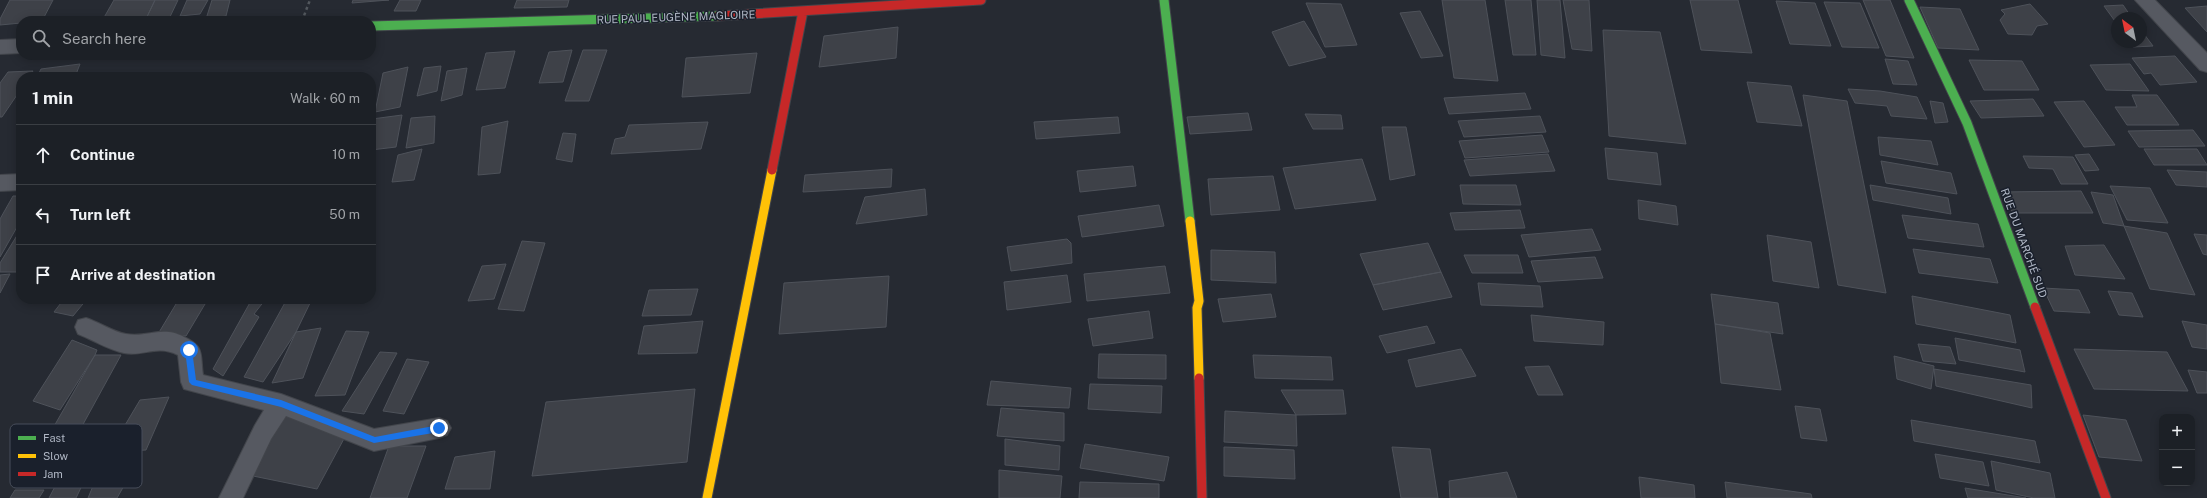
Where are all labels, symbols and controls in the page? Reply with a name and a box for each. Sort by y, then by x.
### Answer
street label: RUE PAUL EUGÈNE MAGLOIRE [596,7,756,26]
north arrow [2111,12,2147,48]
search box [16,16,376,60]
icon: search [30,27,52,49]
text: Search here [62,30,146,47]
text: 1 min [32,88,73,108]
text: Walk · 60 m [290,91,360,106]
icon: ahead [32,144,54,166]
text: Continue [70,146,135,163]
text: 10 m [332,147,360,162]
street label: RUE DU MARCHÉ SUD [1999,186,2050,300]
icon: left [32,204,54,226]
text: Turn left [70,206,131,223]
text: 50 m [329,207,360,222]
icon: arrive [32,264,54,286]
text: Arrive at destination [70,266,215,283]
route start [180,341,198,359]
map controls [2159,414,2195,486]
button: + [2159,414,2195,450]
route end [430,419,448,437]
legend [10,424,142,488]
text: Fast [43,432,65,444]
text: Slow [43,450,69,462]
button: − [2159,450,2195,486]
text: Jam [43,468,63,480]

